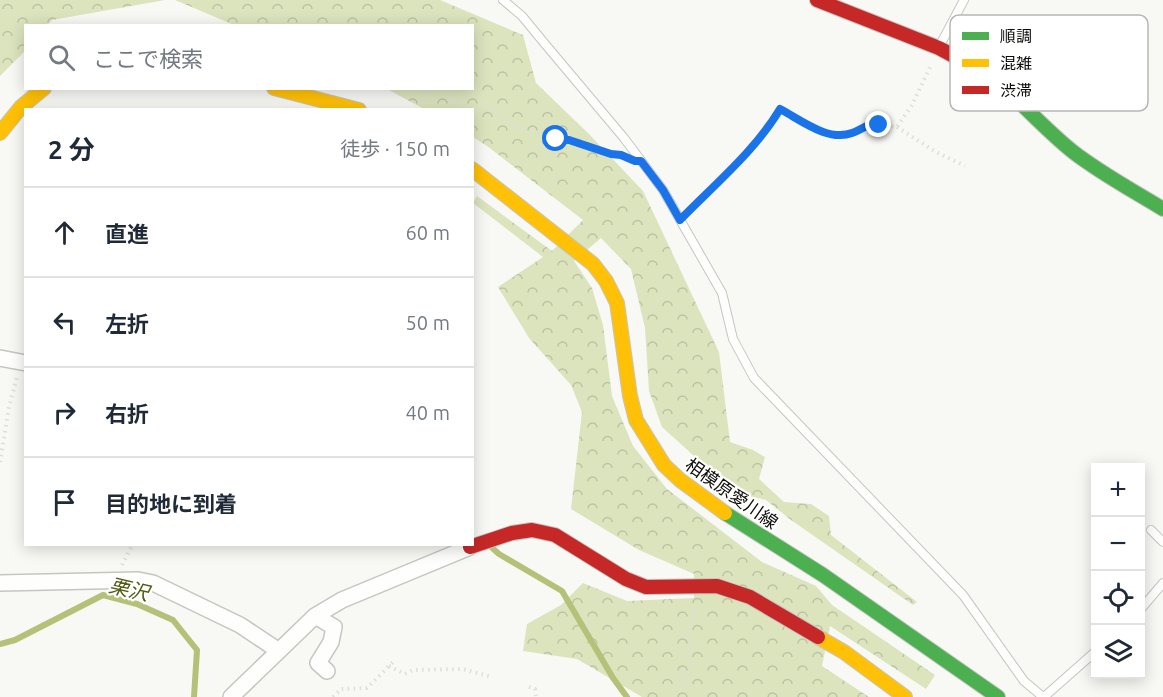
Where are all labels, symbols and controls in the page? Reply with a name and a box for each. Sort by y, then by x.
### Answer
legend [950,15,1148,111]
search box [24,24,474,90]
text: 順調 [1000,27,1032,45]
icon: search [45,41,78,74]
text: ここで検索 [93,46,203,71]
text: 混雑 [1000,54,1032,72]
text: 渋滞 [1000,81,1032,99]
route end [865,111,891,137]
route start [542,125,568,151]
text: 2 分 [48,135,95,164]
text: 徒歩 · 150 m [340,137,450,160]
icon: ahead [48,216,81,249]
text: 直進 [105,221,149,246]
text: 60 m [406,221,450,244]
icon: left [48,306,81,339]
text: 左折 [105,311,149,336]
text: 50 m [406,311,450,334]
icon: right [48,396,81,429]
text: 右折 [105,401,149,426]
text: 40 m [406,401,450,424]
street label: 相模原愛川線 [682,454,782,532]
map controls [1091,463,1145,679]
button: + [1091,463,1145,517]
icon: arrive [48,486,81,519]
text: 目的地に到着 [105,491,237,516]
button: − [1091,517,1145,571]
button: locate [1091,571,1145,625]
water label: 栗沢 [107,573,154,605]
button: layers [1091,625,1145,679]

